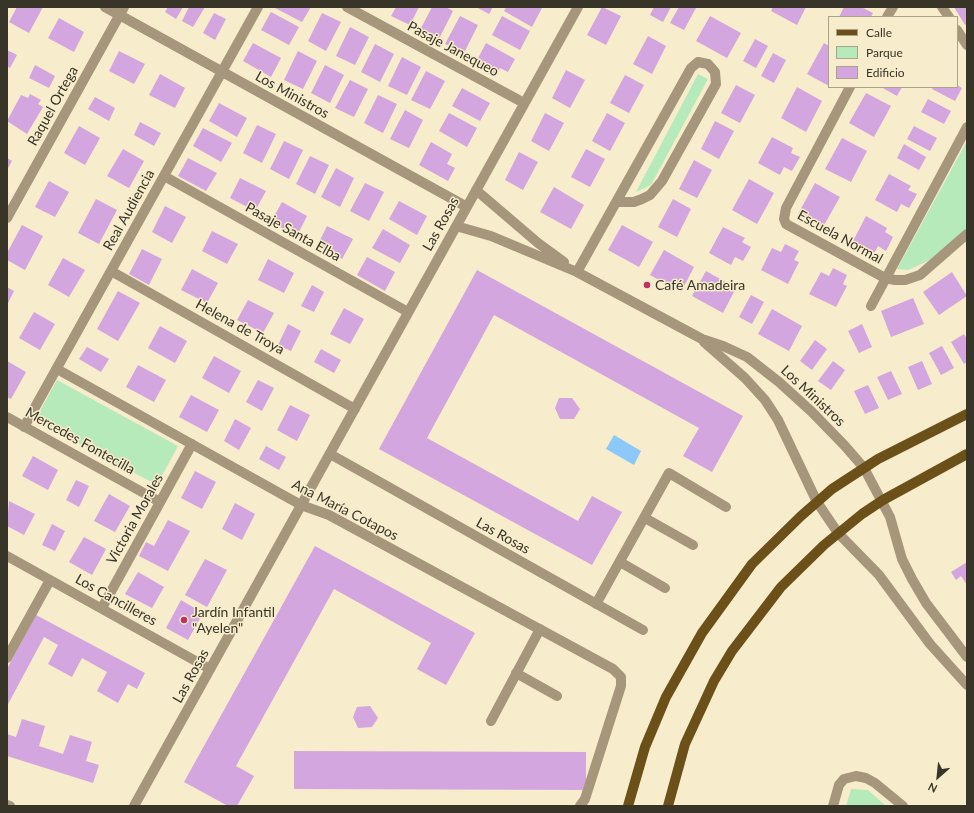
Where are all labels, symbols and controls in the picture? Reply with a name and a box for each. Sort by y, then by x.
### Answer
legend [828,16,958,88]
street label: Pasaje Janequeo [404,18,502,80]
text: Calle [866,25,892,40]
text: Parque [866,45,903,60]
street label: Raquel Ortega [24,63,82,149]
text: Edificio [866,65,905,80]
street label: Los Ministros [252,68,332,122]
street label: Real Audiencia [100,167,158,253]
street label: Las Rosas [419,194,463,254]
street label: Pasaje Santa Elba [242,199,344,265]
street label: Escuela Normal [794,207,886,267]
place label: Café Amadeira [655,277,745,293]
marker: Café Amadeira [642,280,652,290]
street label: Helena de Troya [193,296,287,358]
street label: Los Ministros [777,362,849,430]
street label: Mercedes Fontecilla [22,404,138,478]
street label: Victoria Morales [103,471,167,567]
street label: Ana María Cotapos [289,476,401,544]
street label: Las Rosas [473,514,533,558]
street label: Los Cancilleres [72,571,160,629]
place label: Jardín Infantil "Ayelen" [192,604,275,636]
marker: Jardín Infantil "Ayelen" [179,615,189,625]
street label: Las Rosas [169,646,213,706]
north arrow [918,757,958,797]
text: N [926,780,939,796]

